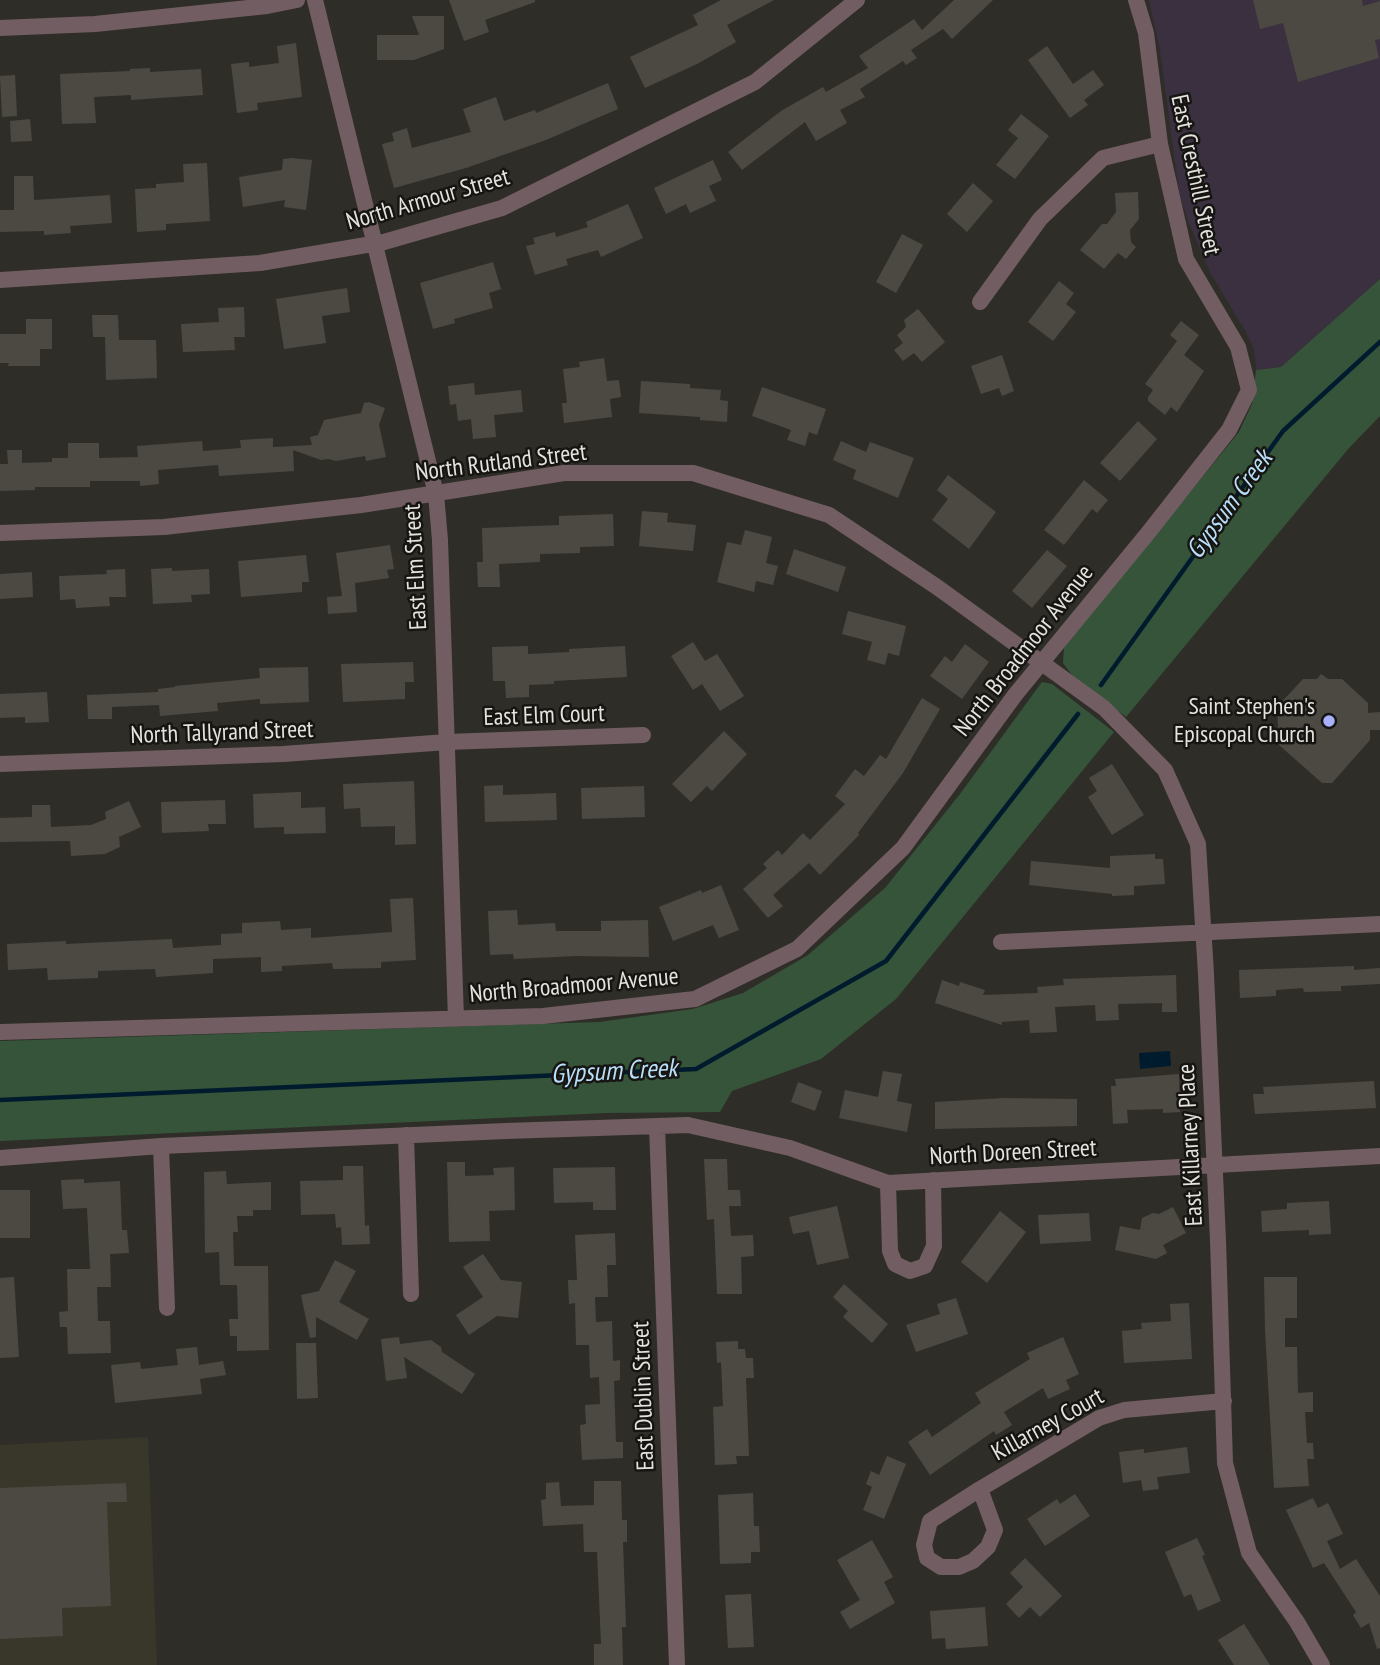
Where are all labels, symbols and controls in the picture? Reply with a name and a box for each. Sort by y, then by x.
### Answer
street label: East Cresthill Street [1164,92,1226,258]
street label: North Armour Street [343,163,513,237]
street label: North Rutland Street [414,438,588,488]
water label: Gypsum Creek [1180,445,1280,565]
street label: East Elm Street [398,503,434,631]
street label: North Broadmoor Avenue [948,560,1100,742]
place label: Saint Stephen's Episcopal Church [1174,693,1315,749]
street label: East Elm Court [483,699,605,733]
marker: Saint Stephen's Episcopal Church [1321,713,1337,729]
street label: North Tallyrand Street [130,715,314,751]
street label: North Broadmoor Avenue [468,963,680,1009]
water label: Gypsum Creek [550,1053,678,1091]
street label: East Killarney Place [1172,1063,1210,1227]
street label: North Doreen Street [929,1134,1097,1172]
street label: East Dublin Street [627,1321,661,1471]
street label: Killarney Court [987,1382,1109,1468]

